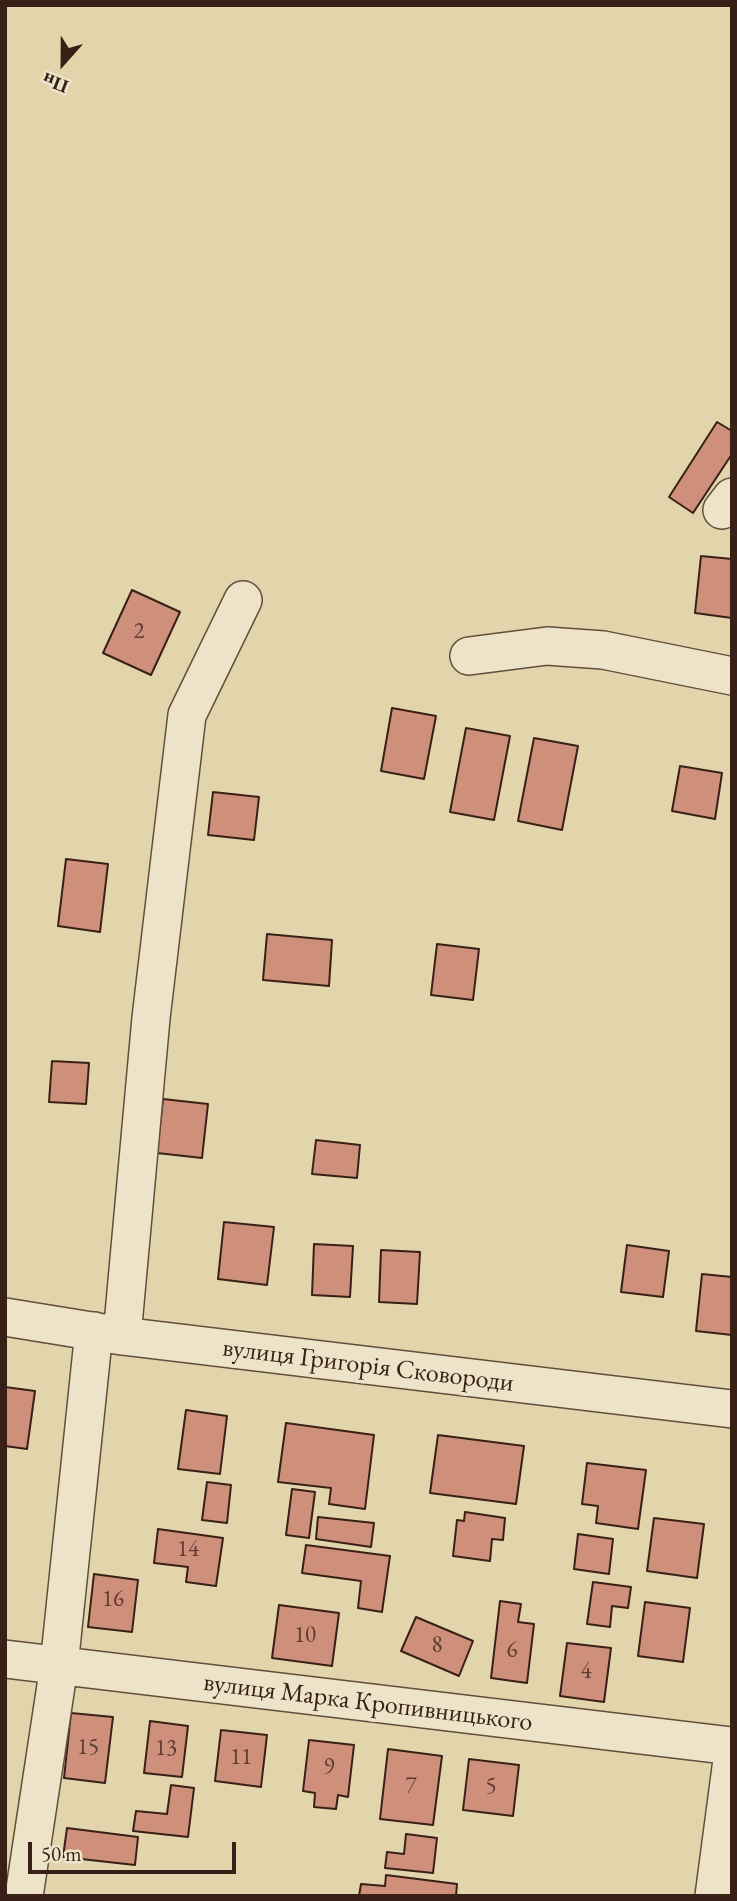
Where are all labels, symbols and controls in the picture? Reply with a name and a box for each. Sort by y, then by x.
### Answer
north arrow [28,28,98,98]
text: Пн [39,67,72,99]
house number: 2 [133,618,145,646]
street label: вулиця Григорія Сковороди [221,1333,515,1399]
house number: 14 [177,1536,199,1564]
house number: 16 [102,1586,124,1614]
house number: 10 [294,1622,316,1650]
house number: 8 [431,1632,443,1660]
house number: 6 [506,1637,518,1665]
house number: 4 [580,1658,592,1686]
street label: вулиця Марка Кропивницького [202,1667,534,1739]
house number: 15 [77,1734,99,1762]
house number: 13 [155,1735,177,1763]
house number: 11 [230,1744,252,1772]
house number: 9 [323,1754,335,1782]
house number: 7 [405,1773,417,1801]
house number: 5 [485,1773,497,1801]
scale bar [32,1828,240,1872]
text: 50 m [41,1840,82,1867]

